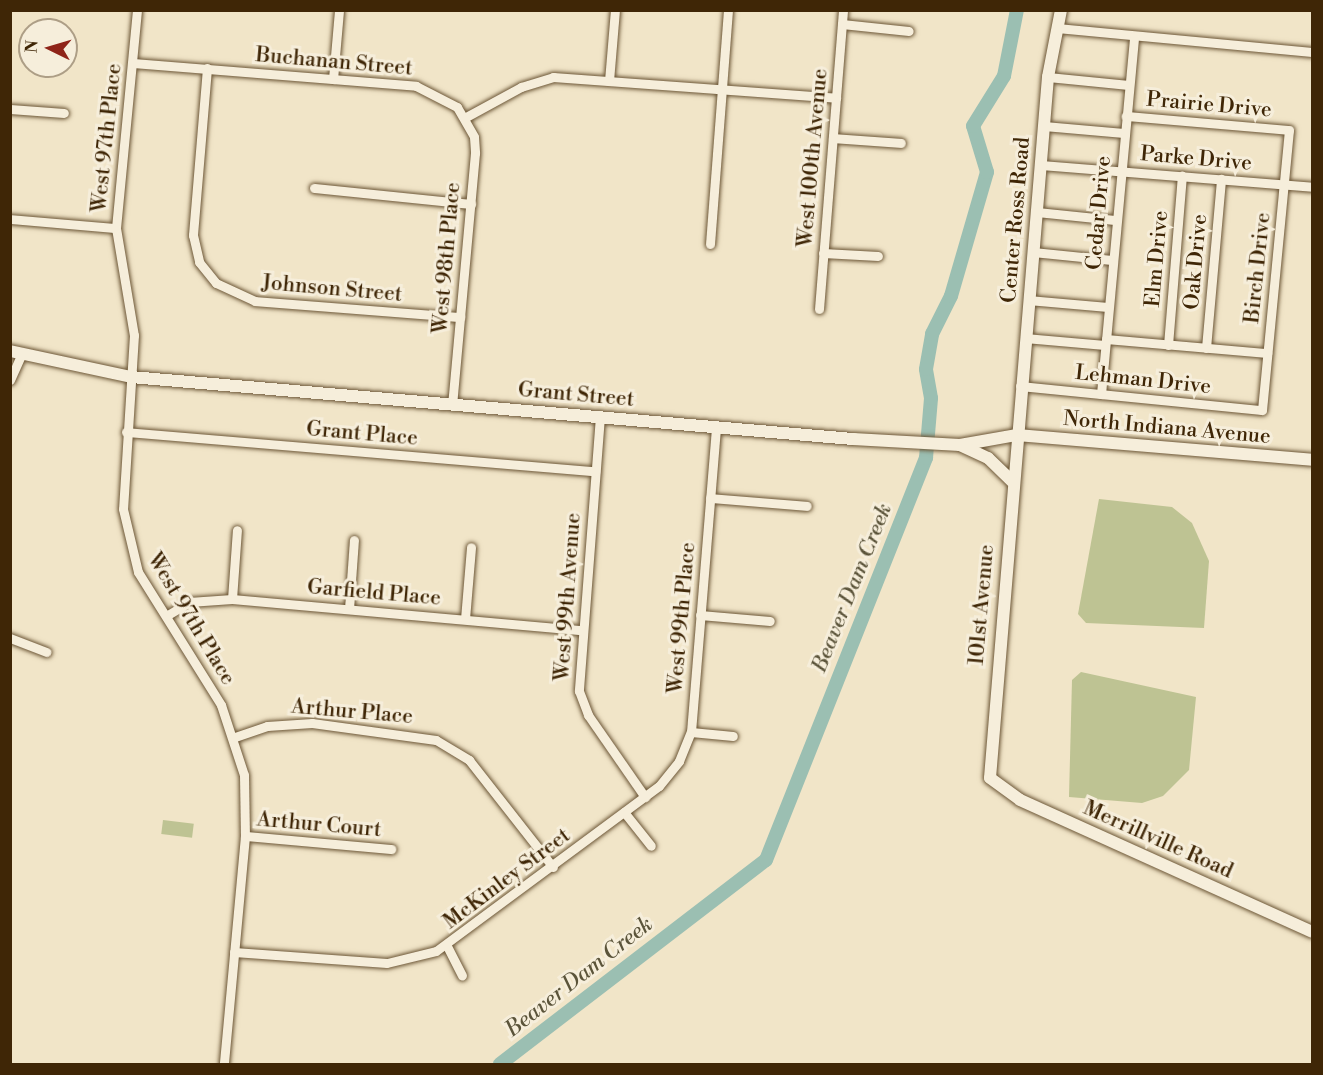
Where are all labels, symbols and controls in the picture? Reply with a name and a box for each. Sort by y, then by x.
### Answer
north arrow [18,18,78,78]
text: N [22,39,43,54]
street label: Buchanan Street [255,43,413,81]
street label: West 97th Place [87,62,127,214]
street label: West 100th Avenue [793,68,833,248]
street label: Prairie Drive [1145,87,1273,123]
street label: Center Ross Road [996,136,1036,304]
street label: Parke Drive [1139,142,1253,176]
street label: Cedar Drive [1081,155,1117,271]
street label: West 98th Place [428,181,466,335]
street label: Elm Drive [1140,210,1174,308]
street label: Birch Drive [1240,211,1276,325]
street label: Oak Drive [1179,213,1213,311]
street label: Johnson Street [261,270,403,308]
street label: Lehman Drive [1074,360,1212,400]
street label: Grant Street [517,377,635,413]
street label: North Indiana Avenue [1062,406,1272,450]
street label: Grant Place [305,417,419,451]
water label: Beaver Dam Creek [806,500,898,676]
street label: West 99th Avenue [550,512,586,682]
street label: West 99th Place [663,541,701,695]
street label: 101st Avenue [964,544,1000,666]
street label: West 97th Place [142,548,240,690]
street label: Garfield Place [306,575,442,611]
street label: Arthur Place [290,694,414,730]
street label: Merrillville Road [1079,796,1237,884]
street label: Arthur Court [256,807,382,843]
street label: McKinley Street [439,823,575,935]
water label: Beaver Dam Creek [500,911,658,1043]

